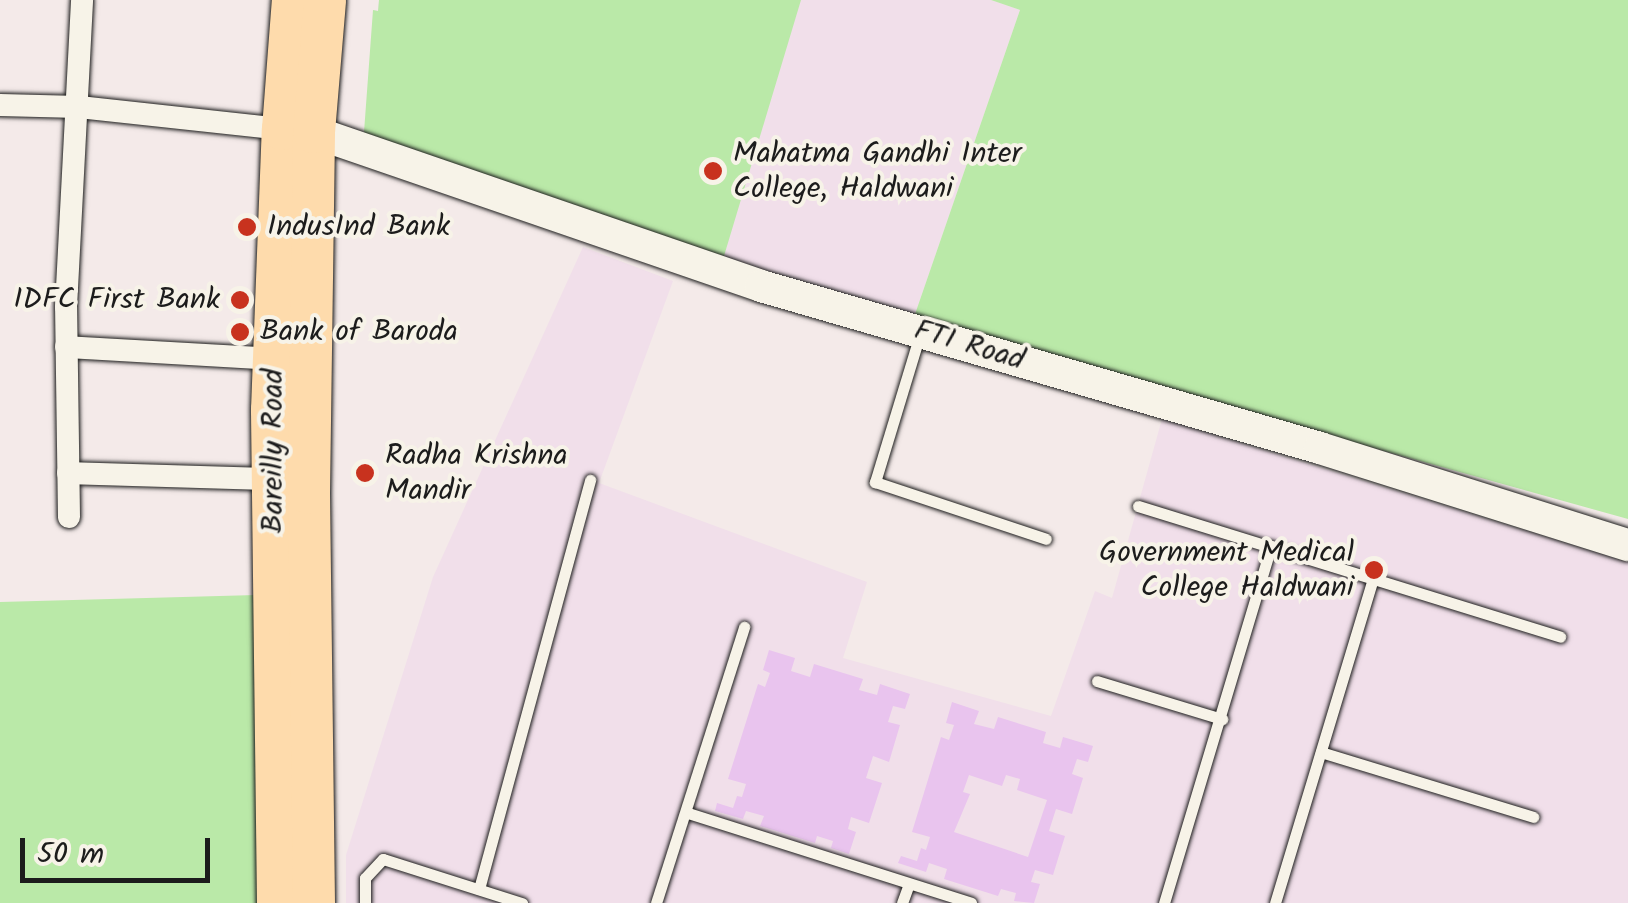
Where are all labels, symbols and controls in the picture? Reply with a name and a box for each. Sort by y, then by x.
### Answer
place label: Mahatma Gandhi Inter College, Haldwani [733,136,1021,206]
marker: Mahatma Gandhi Inter College, Haldwani [702,160,724,182]
place label: IndusInd Bank [267,209,450,245]
marker: IndusInd Bank [236,216,258,238]
place label: IDFC First Bank [13,282,220,318]
marker: IDFC First Bank [229,289,251,311]
street label: FTI Road [910,313,1028,379]
place label: Bank of Baroda [260,314,458,350]
marker: Bank of Baroda [229,321,251,343]
street label: Bareilly Road [256,369,292,533]
place label: Radha Krishna Mandir [385,438,567,508]
marker: Radha Krishna Mandir [354,462,376,484]
place label: Government Medical College Haldwani [1099,535,1354,606]
marker: Government Medical College Haldwani [1363,559,1385,581]
scale bar [25,818,215,880]
text: 50 m [37,831,104,879]

